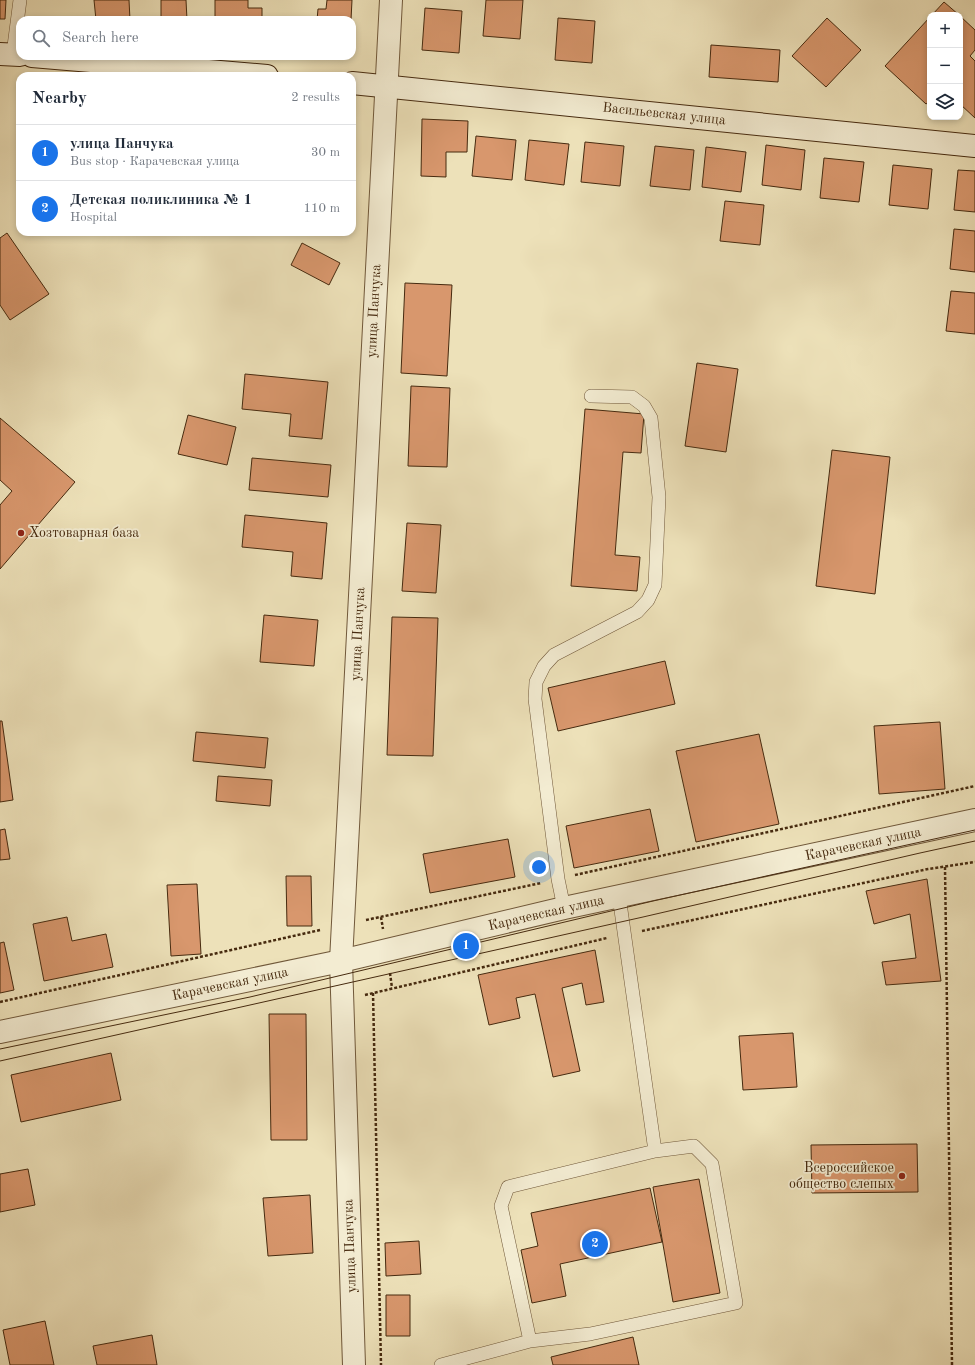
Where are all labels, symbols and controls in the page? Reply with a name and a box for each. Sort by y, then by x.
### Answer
map controls [927,12,963,120]
button: + [927,12,963,48]
search box [16,16,356,60]
icon: search [30,27,52,49]
text: Search here [62,31,139,46]
button: − [927,48,963,84]
button: layers [927,84,963,120]
text: Nearby [32,90,87,107]
text: 2 results [291,91,340,104]
street label: Васильевская улица [602,101,726,127]
text: улица Панчука [70,137,174,152]
text: 1 [41,146,49,159]
text: 30 m [311,146,340,159]
text: Bus stop · Карачевская улица [70,155,240,168]
text: Детская поликлиника № 1 [70,193,252,208]
text: 2 [41,202,49,215]
text: 110 m [303,202,340,215]
text: Hospital [70,211,117,224]
street label: улица Панчука [365,264,383,358]
place label: Хозтоварная база [29,526,139,540]
marker: Хозтоварная база [16,528,26,538]
street label: улица Панчука [349,587,367,681]
street label: Карачевская улица [804,825,922,863]
your location [529,857,549,877]
street label: Карачевская улица [487,893,605,933]
pin: 1 [453,931,479,961]
street label: Карачевская улица [171,965,289,1003]
place label: Всероссийское общество слепых [789,1161,894,1191]
marker: Всероссийское общество слепых [897,1171,907,1181]
street label: улица Панчука [341,1199,359,1293]
pin: 2 [582,1229,608,1259]

